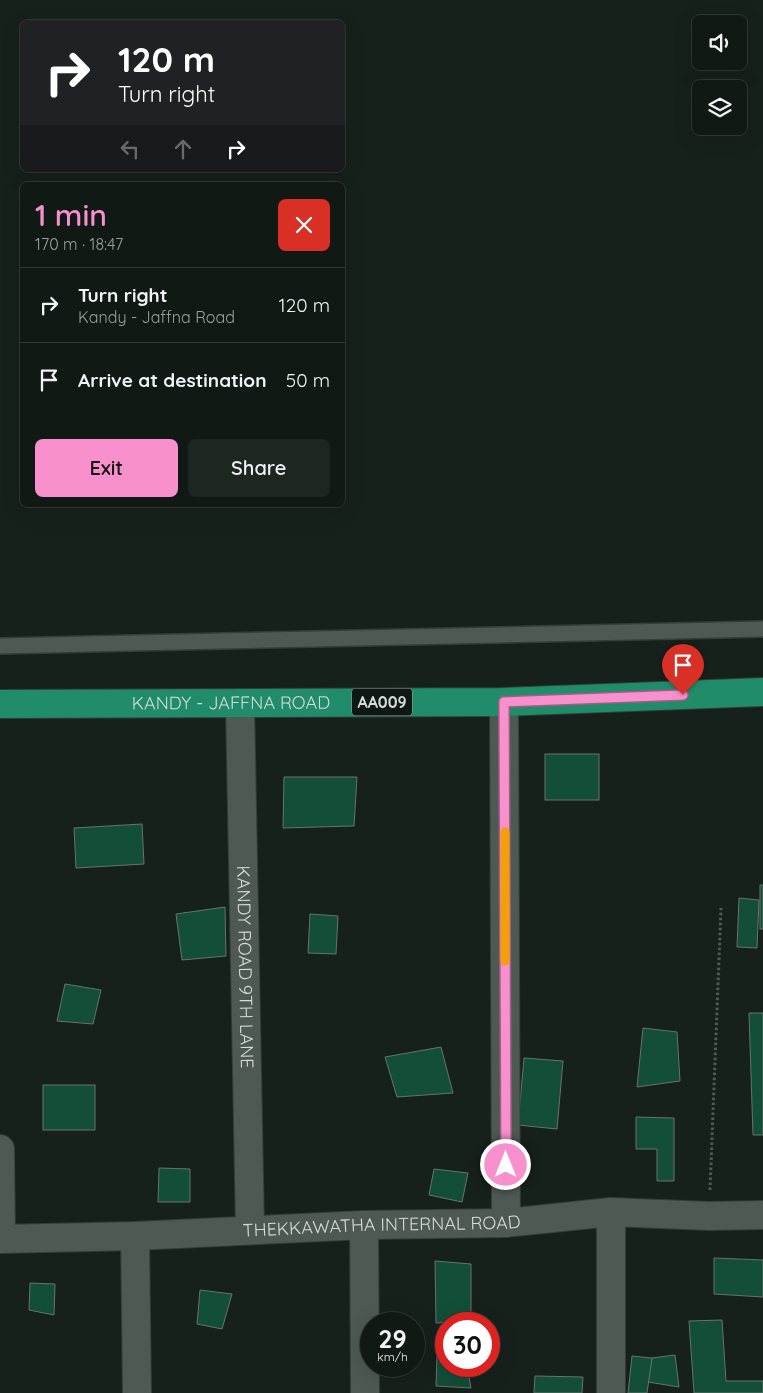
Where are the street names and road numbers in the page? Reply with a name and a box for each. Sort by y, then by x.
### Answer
road number: AA009 [352,689,412,716]
street label: KANDY - JAFFNA ROAD [132,691,330,714]
street label: KANDY ROAD 9TH LANE [232,865,259,1069]
street label: THEKKAWATHA INTERNAL ROAD [242,1210,522,1242]

